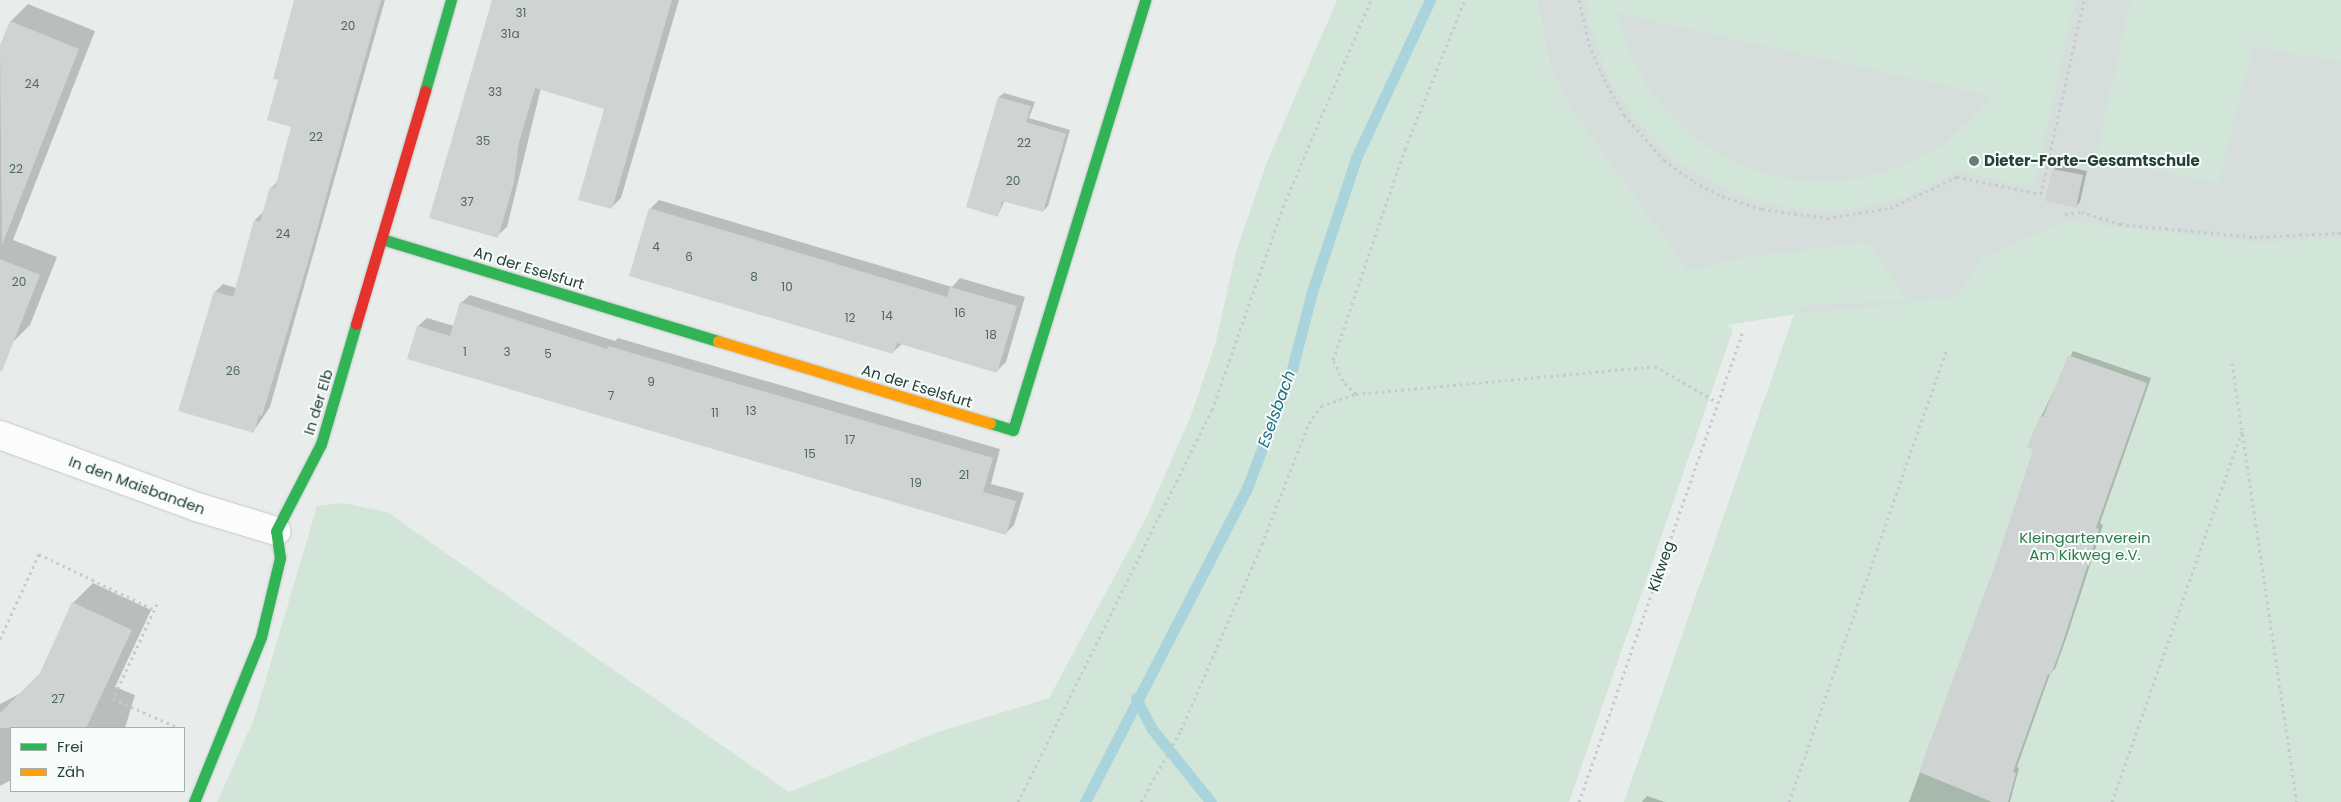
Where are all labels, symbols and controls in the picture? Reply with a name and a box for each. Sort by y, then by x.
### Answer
house number: 31 [516,6,526,20]
house number: 20 [341,19,355,33]
house number: 31a [500,27,520,41]
house number: 24 [25,77,39,91]
house number: 33 [488,85,502,99]
house number: 22 [309,130,323,144]
house number: 35 [476,134,490,148]
house number: 22 [1017,136,1031,150]
place label: Dieter-Forte-Gesamtschule [1984,152,2200,170]
marker: Dieter-Forte-Gesamtschule [1968,155,1980,167]
house number: 22 [9,162,23,176]
house number: 20 [1006,174,1020,188]
house number: 37 [460,195,474,209]
house number: 24 [276,227,290,241]
house number: 4 [652,240,660,254]
street label: An der Eselsfurt [472,243,586,293]
house number: 6 [685,250,693,264]
house number: 8 [750,270,758,284]
house number: 20 [12,275,26,289]
house number: 10 [781,280,793,294]
house number: 16 [954,306,966,320]
house number: 14 [881,309,893,323]
house number: 12 [845,311,855,325]
house number: 18 [985,328,997,342]
house number: 1 [463,345,467,359]
house number: 3 [503,345,511,359]
house number: 5 [544,347,552,361]
street label: An der Eselsfurt [860,361,974,411]
house number: 26 [226,364,240,378]
street label: In der Elb [299,367,337,437]
water label: Eselsbach [1254,368,1300,450]
house number: 9 [647,375,655,389]
house number: 7 [608,389,614,403]
house number: 13 [746,404,756,418]
house number: 11 [711,406,719,420]
house number: 17 [845,433,855,447]
house number: 15 [804,447,816,461]
street label: In den Maisbanden [66,452,208,518]
house number: 21 [959,468,969,482]
house number: 19 [910,476,922,490]
park label: Kleingartenverein Am Kikweg e.V. [2019,528,2151,563]
street label: Kikweg [1644,538,1678,594]
house number: 27 [51,692,65,706]
legend [10,727,185,792]
text: Frei [57,736,83,757]
text: Zäh [57,761,85,782]

